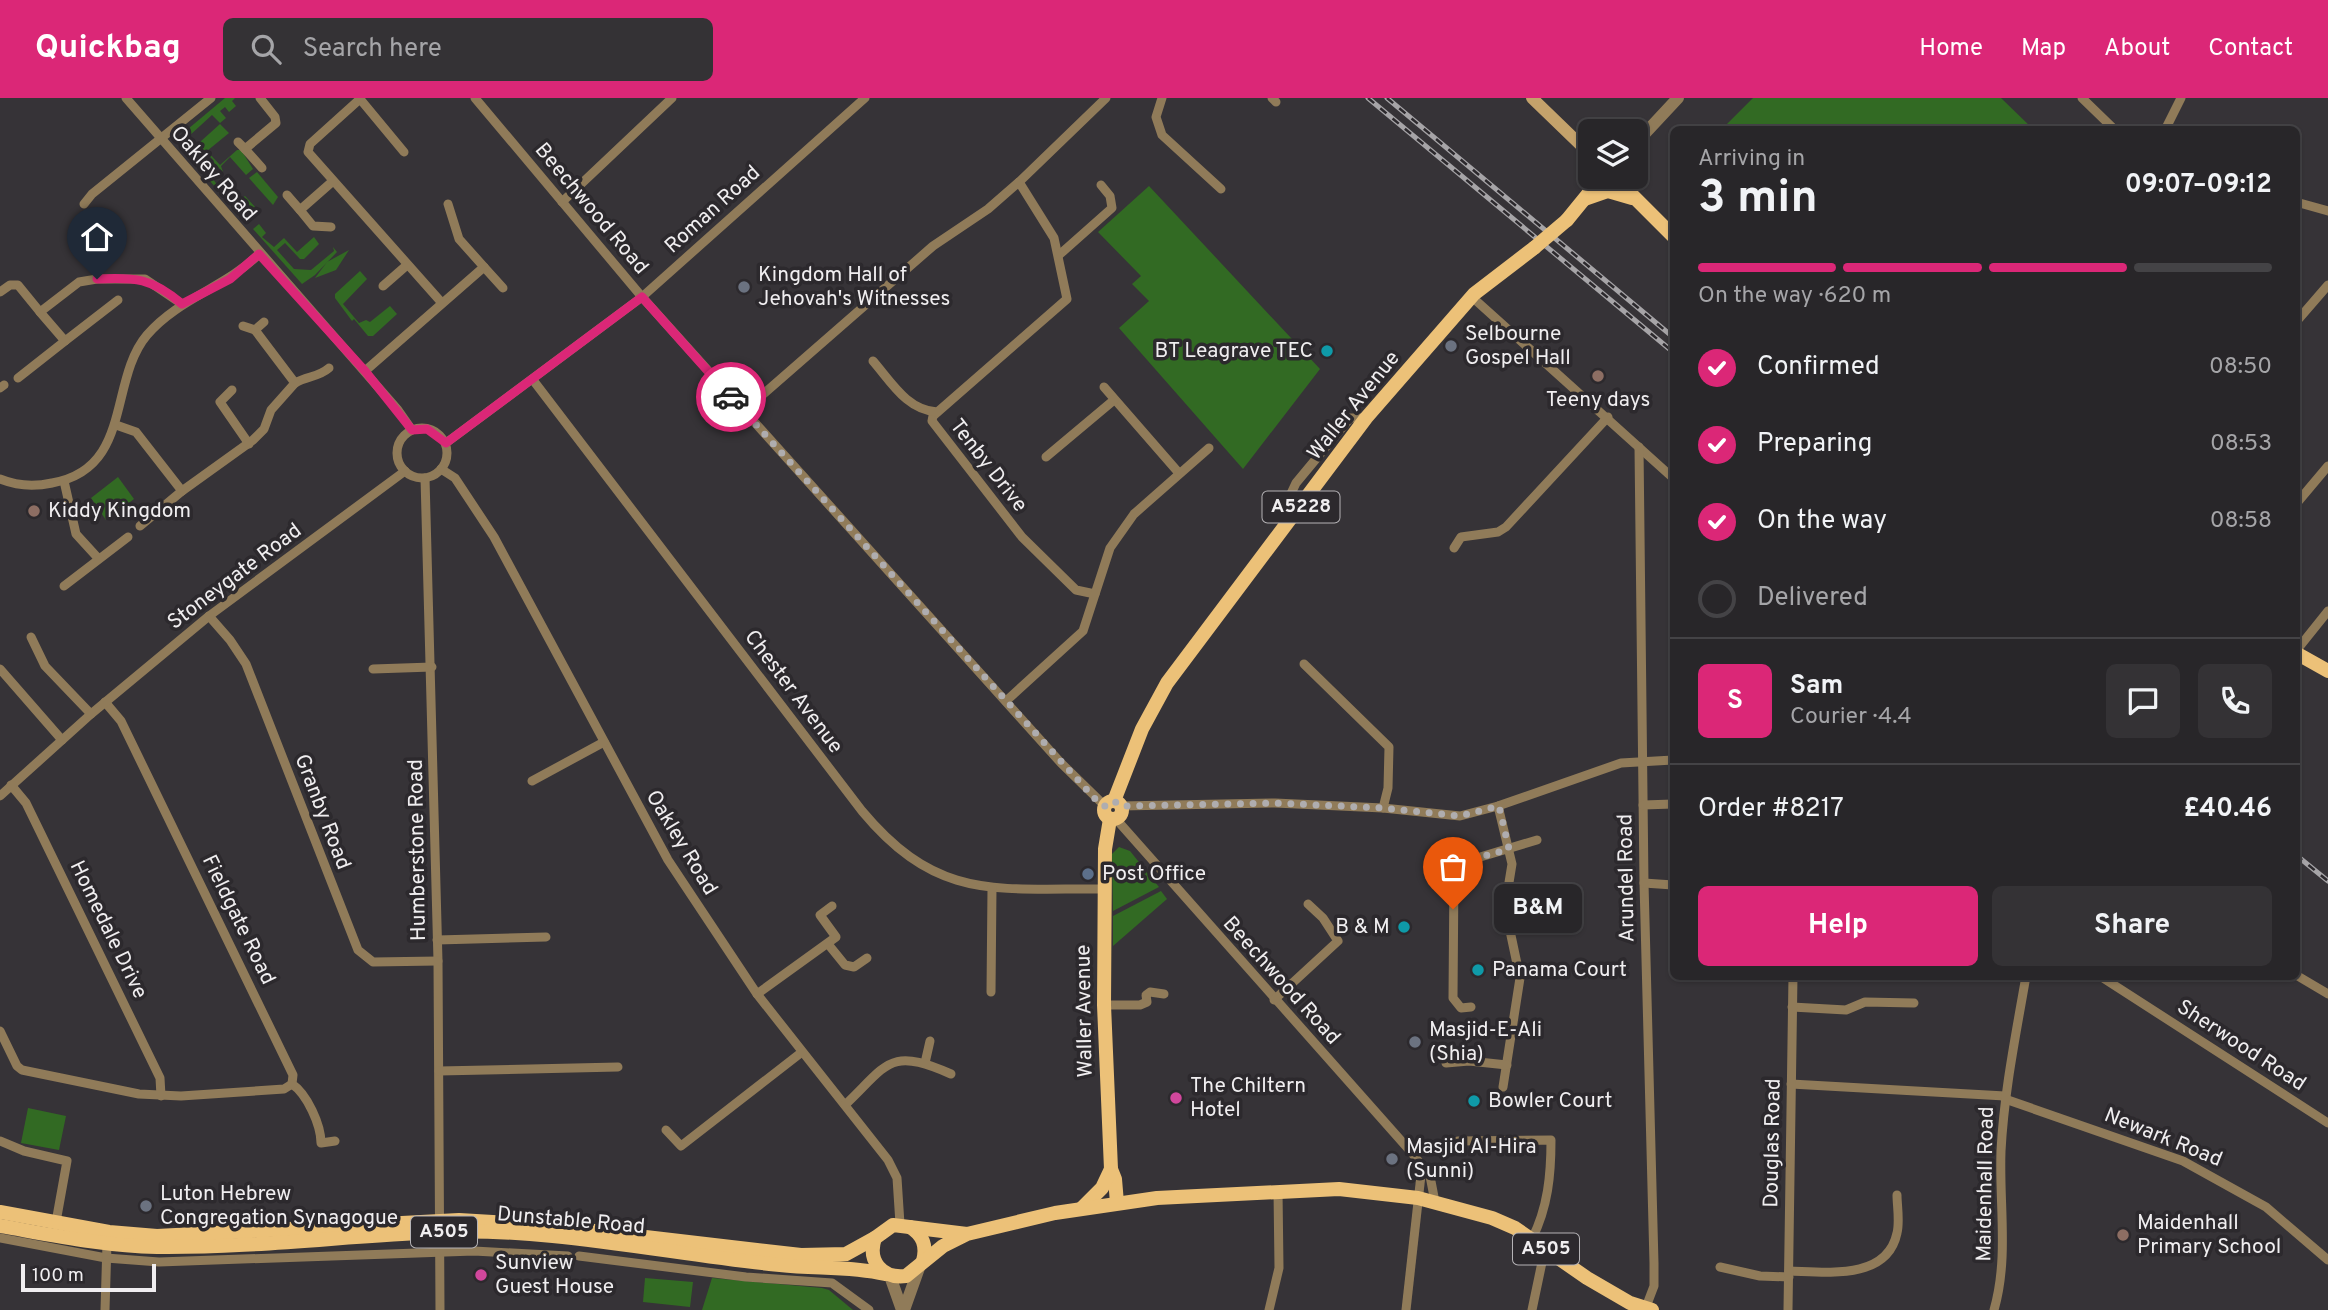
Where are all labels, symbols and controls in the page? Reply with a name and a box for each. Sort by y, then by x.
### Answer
search box [223,18,713,81]
text: Quickbag [35,28,181,70]
icon: search [247,30,285,68]
text: Search here [303,33,442,66]
text: Home [1919,34,1983,64]
text: Map [2021,34,2066,64]
text: About [2104,34,2170,64]
text: Contact [2208,34,2293,64]
map controls [1578,119,1648,189]
button: layers [1578,119,1648,189]
street label: Oakley Road [164,121,262,227]
street label: Beechwood Road [528,138,654,280]
text: Arriving in [1698,145,1805,174]
street label: Roman Road [660,160,766,260]
text: 09:07–09:12 [2125,169,2272,202]
text: 3 min [1698,170,1818,229]
pin [67,207,127,279]
icon: home [78,218,116,256]
place label: Kingdom Hall of Jehovah's Witnesses [758,262,950,313]
marker: Kingdom Hall of Jehovah's Witnesses [736,279,752,295]
text: On the way · 620 m [1698,282,1891,311]
place label: Selbourne Gospel Hall [1465,321,1571,372]
place label: BT Leagrave TEC [1155,338,1313,365]
marker: Selbourne Gospel Hall [1443,338,1459,354]
marker: BT Leagrave TEC [1319,343,1335,359]
street label: Waller Avenue [1302,346,1406,466]
icon: check [1698,349,1736,387]
text: Confirmed [1757,351,1880,384]
text: 08:50 [2209,353,2272,382]
courier [696,362,766,432]
marker: Teeny days [1590,368,1606,384]
icon: car [712,378,750,416]
place label: Teeny days [1546,387,1650,414]
street label: Tenby Drive [943,414,1033,518]
icon: check [1698,426,1736,464]
text: Preparing [1757,428,1872,461]
text: 08:53 [2210,430,2272,459]
road number: A5228 [1262,492,1340,522]
place label: Kiddy Kingdom [48,498,191,525]
marker: Kiddy Kingdom [26,503,42,519]
icon: check [1698,503,1736,541]
text: On the way [1757,505,1887,538]
text: 08:58 [2210,507,2272,536]
street label: Stoneygate Road [163,518,307,636]
text: Delivered [1757,582,1868,615]
street label: Chester Avenue [738,625,848,759]
button: chat [2106,664,2180,738]
button: phone [2198,664,2272,738]
text: Sam [1790,670,1843,703]
text: S [1727,685,1743,718]
text: Courier · 4.4 [1790,703,1912,732]
street label: Granby Road [288,750,356,874]
street label: Humberstone Road [403,759,433,941]
street label: Oakley Road [639,785,723,901]
text: Order #8217 [1698,793,1844,826]
text: £40.46 [2184,793,2272,826]
street label: Arundel Road [1612,814,1642,942]
pin [1423,837,1483,909]
icon: bag [1434,848,1472,886]
street label: Fieldgate Road [195,851,281,989]
street label: Homedale Drive [63,856,153,1004]
place label: Post Office [1102,861,1206,888]
marker: Post Office [1080,866,1096,882]
callout: B&M [1495,884,1582,934]
button: Help [1698,886,1978,966]
button: Share [1992,886,2272,966]
text: B&M [1513,894,1563,923]
street label: Beechwood Road [1216,911,1346,1051]
place label: B & M [1335,914,1390,941]
marker: B & M [1396,919,1412,935]
street label: Waller Avenue [1070,944,1100,1078]
place label: Panama Court [1492,957,1627,984]
marker: Panama Court [1470,962,1486,978]
street label: Sherwood Road [2171,994,2311,1098]
place label: Masjid-E-Ali (Shia) [1429,1017,1542,1068]
marker: Masjid-E-Ali (Shia) [1407,1034,1423,1050]
place label: The Chiltern Hotel [1190,1073,1306,1124]
street label: Douglas Road [1758,1078,1788,1208]
place label: Bowler Court [1488,1088,1612,1115]
marker: The Chiltern Hotel [1168,1090,1184,1106]
marker: Bowler Court [1466,1093,1482,1109]
street label: Newark Road [2100,1102,2226,1174]
street label: Maidenhall Road [1971,1106,2001,1262]
place label: Masjid Al-Hira (Sunni) [1406,1134,1536,1185]
marker: Masjid Al-Hira (Sunni) [1384,1151,1400,1167]
place label: Luton Hebrew Congregation Synagogue [160,1181,398,1232]
marker: Luton Hebrew Congregation Synagogue [138,1198,154,1214]
street label: Dunstable Road [496,1201,646,1241]
place label: Maidenhall Primary School [2137,1210,2281,1261]
road number: A505 [411,1216,477,1248]
marker: Maidenhall Primary School [2115,1227,2131,1243]
road number: A505 [1513,1233,1579,1264]
place label: Sunview Guest House [495,1250,614,1301]
scale bar [21,1261,156,1293]
text: 100 m [32,1264,84,1288]
marker: Sunview Guest House [473,1267,489,1283]

